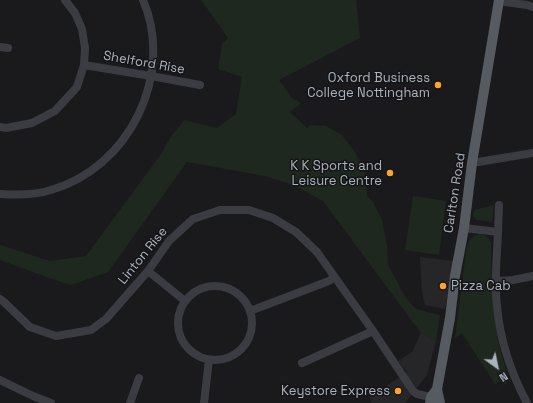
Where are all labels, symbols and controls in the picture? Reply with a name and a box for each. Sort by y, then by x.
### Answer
street label: Shelford Rise [102,48,186,78]
place label: Oxford Business College Nottingham [307,70,430,101]
marker: Oxford Business College Nottingham [433,80,443,90]
street label: Carlton Road [441,152,469,234]
place label: K K Sports and Leisure Centre [290,158,382,189]
marker: K K Sports and Leisure Centre [385,168,395,178]
street label: Linton Rise [115,224,171,288]
place label: Pizza Cab [451,278,511,294]
marker: Pizza Cab [438,281,448,291]
north arrow [477,347,517,387]
text: N [497,369,510,385]
place label: Keystore Express [281,383,390,399]
marker: Keystore Express [393,386,403,396]

